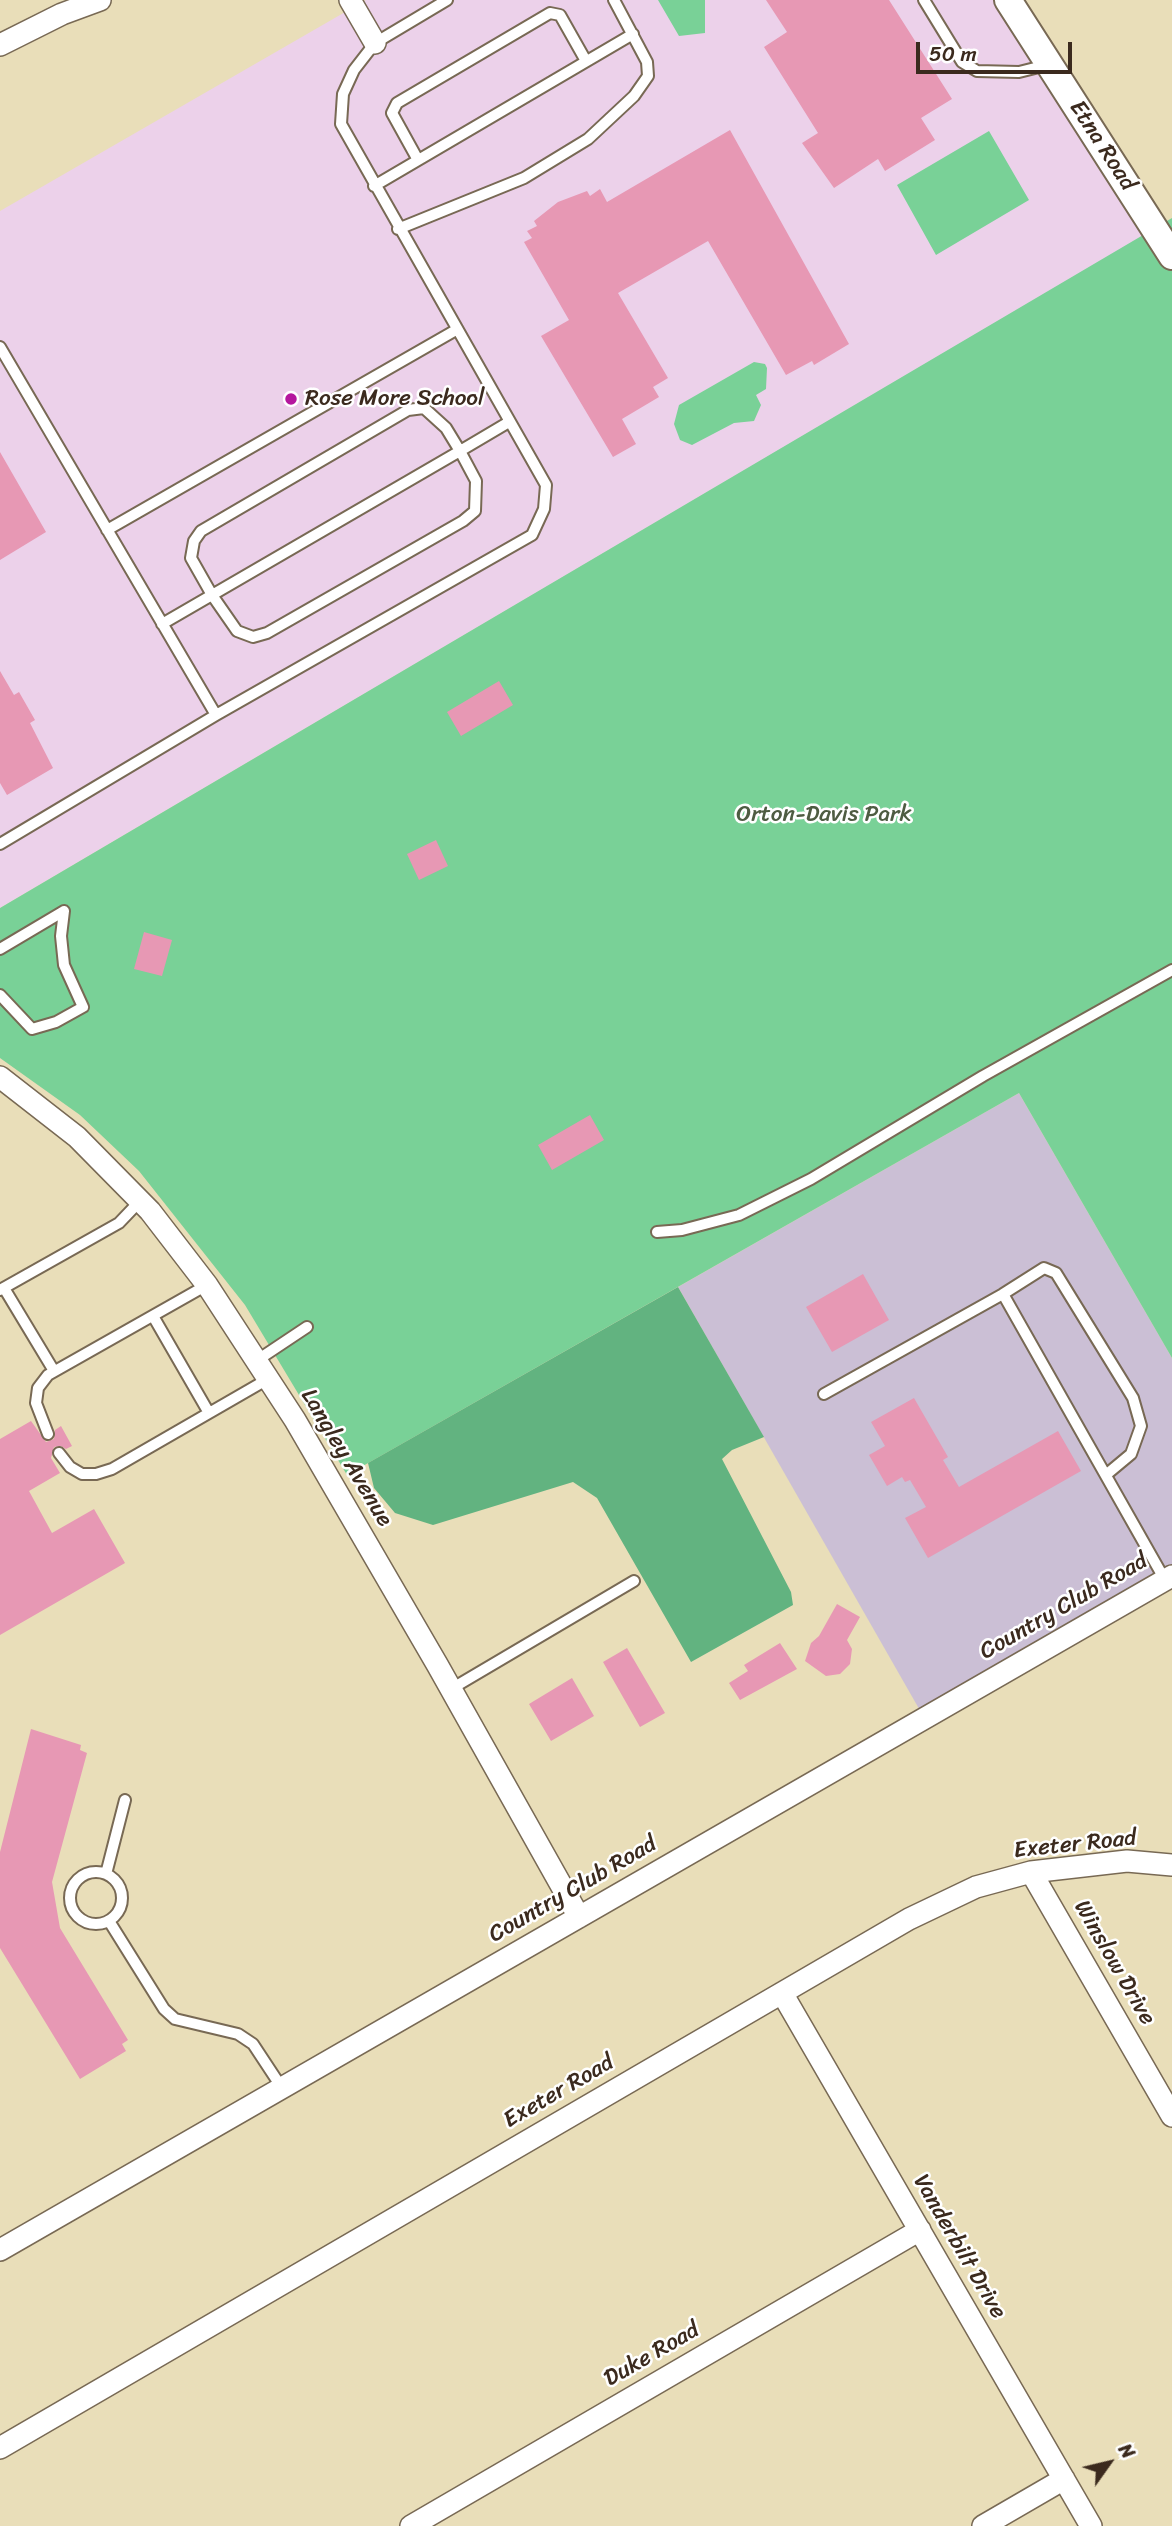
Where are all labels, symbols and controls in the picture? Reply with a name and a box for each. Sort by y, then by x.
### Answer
scale bar [920,28,1076,72]
text: 50 m [929,35,977,73]
street label: Etna Road [1063,96,1141,196]
place label: Rose More School [305,385,485,413]
marker: Rose More School [283,391,299,407]
park label: Orton-Davis Park [736,801,912,829]
street label: Langley Avenue [294,1384,398,1532]
street label: Country Club Road [975,1548,1153,1666]
street label: Exeter Road [1012,1825,1138,1865]
street label: Country Club Road [484,1831,662,1949]
street label: Winslow Drive [1067,1896,1161,2030]
street label: Exeter Road [499,2049,619,2135]
street label: Vanderbilt Drive [906,2170,1012,2324]
street label: Duke Road [599,2317,705,2393]
north arrow [1074,2428,1144,2498]
text: N [1109,2436,1144,2466]

